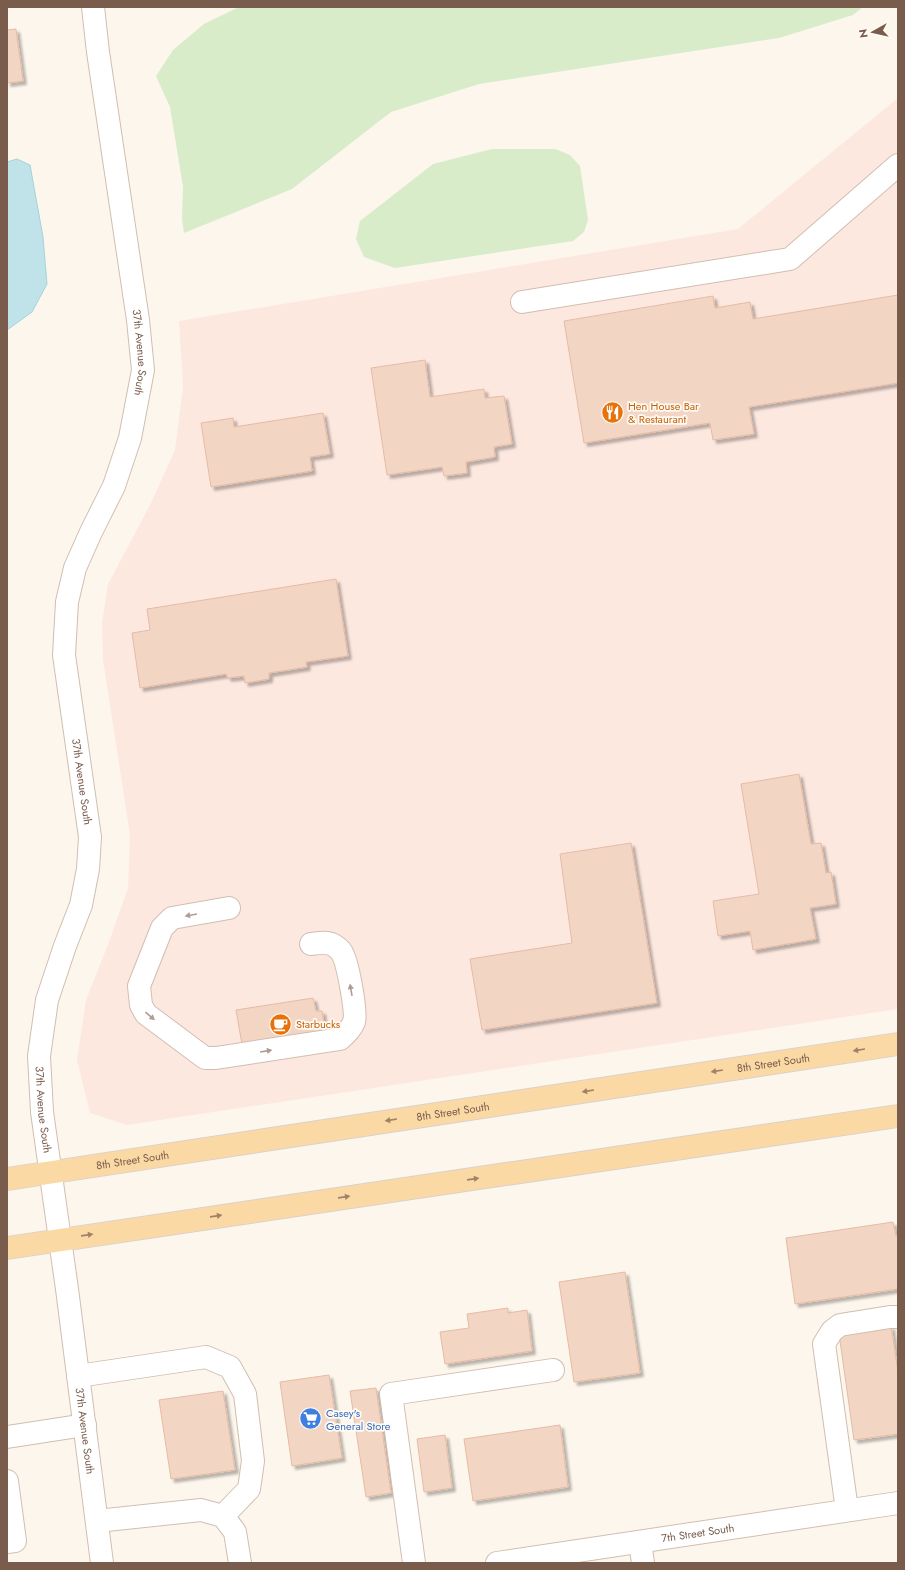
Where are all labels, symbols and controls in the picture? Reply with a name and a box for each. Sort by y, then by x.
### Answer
north arrow [853,12,893,52]
text: N [855,28,872,39]
street label: 37th Avenue South [128,308,151,397]
place label: Hen House Bar & Restaurant [628,398,699,427]
restaurant icon: Hen House Bar & Restaurant [599,399,625,425]
street label: 37th Avenue South [68,737,96,826]
one-way arrow [185,912,197,918]
one-way arrow [348,984,354,996]
cafe icon: Starbucks [268,1011,294,1037]
one-way arrow [145,1012,155,1021]
place label: Starbucks [296,1016,341,1032]
one-way arrow [853,1047,866,1053]
one-way arrow [260,1048,272,1054]
street label: 8th Street South [736,1049,811,1076]
street label: 37th Avenue South [32,1066,56,1154]
one-way arrow [711,1068,723,1074]
one-way arrow [582,1088,595,1094]
street label: 8th Street South [415,1098,490,1125]
one-way arrow [385,1117,397,1123]
street label: 8th Street South [95,1147,170,1173]
one-way arrow [467,1176,479,1182]
one-way arrow [338,1194,350,1200]
one-way arrow [210,1213,222,1219]
one-way arrow [81,1232,93,1238]
street label: 37th Avenue South [72,1386,99,1475]
place label: Casey's General Store [326,1405,391,1434]
supermarket icon: Casey's General Store [297,1406,323,1432]
street label: 7th Street South [660,1520,735,1546]

